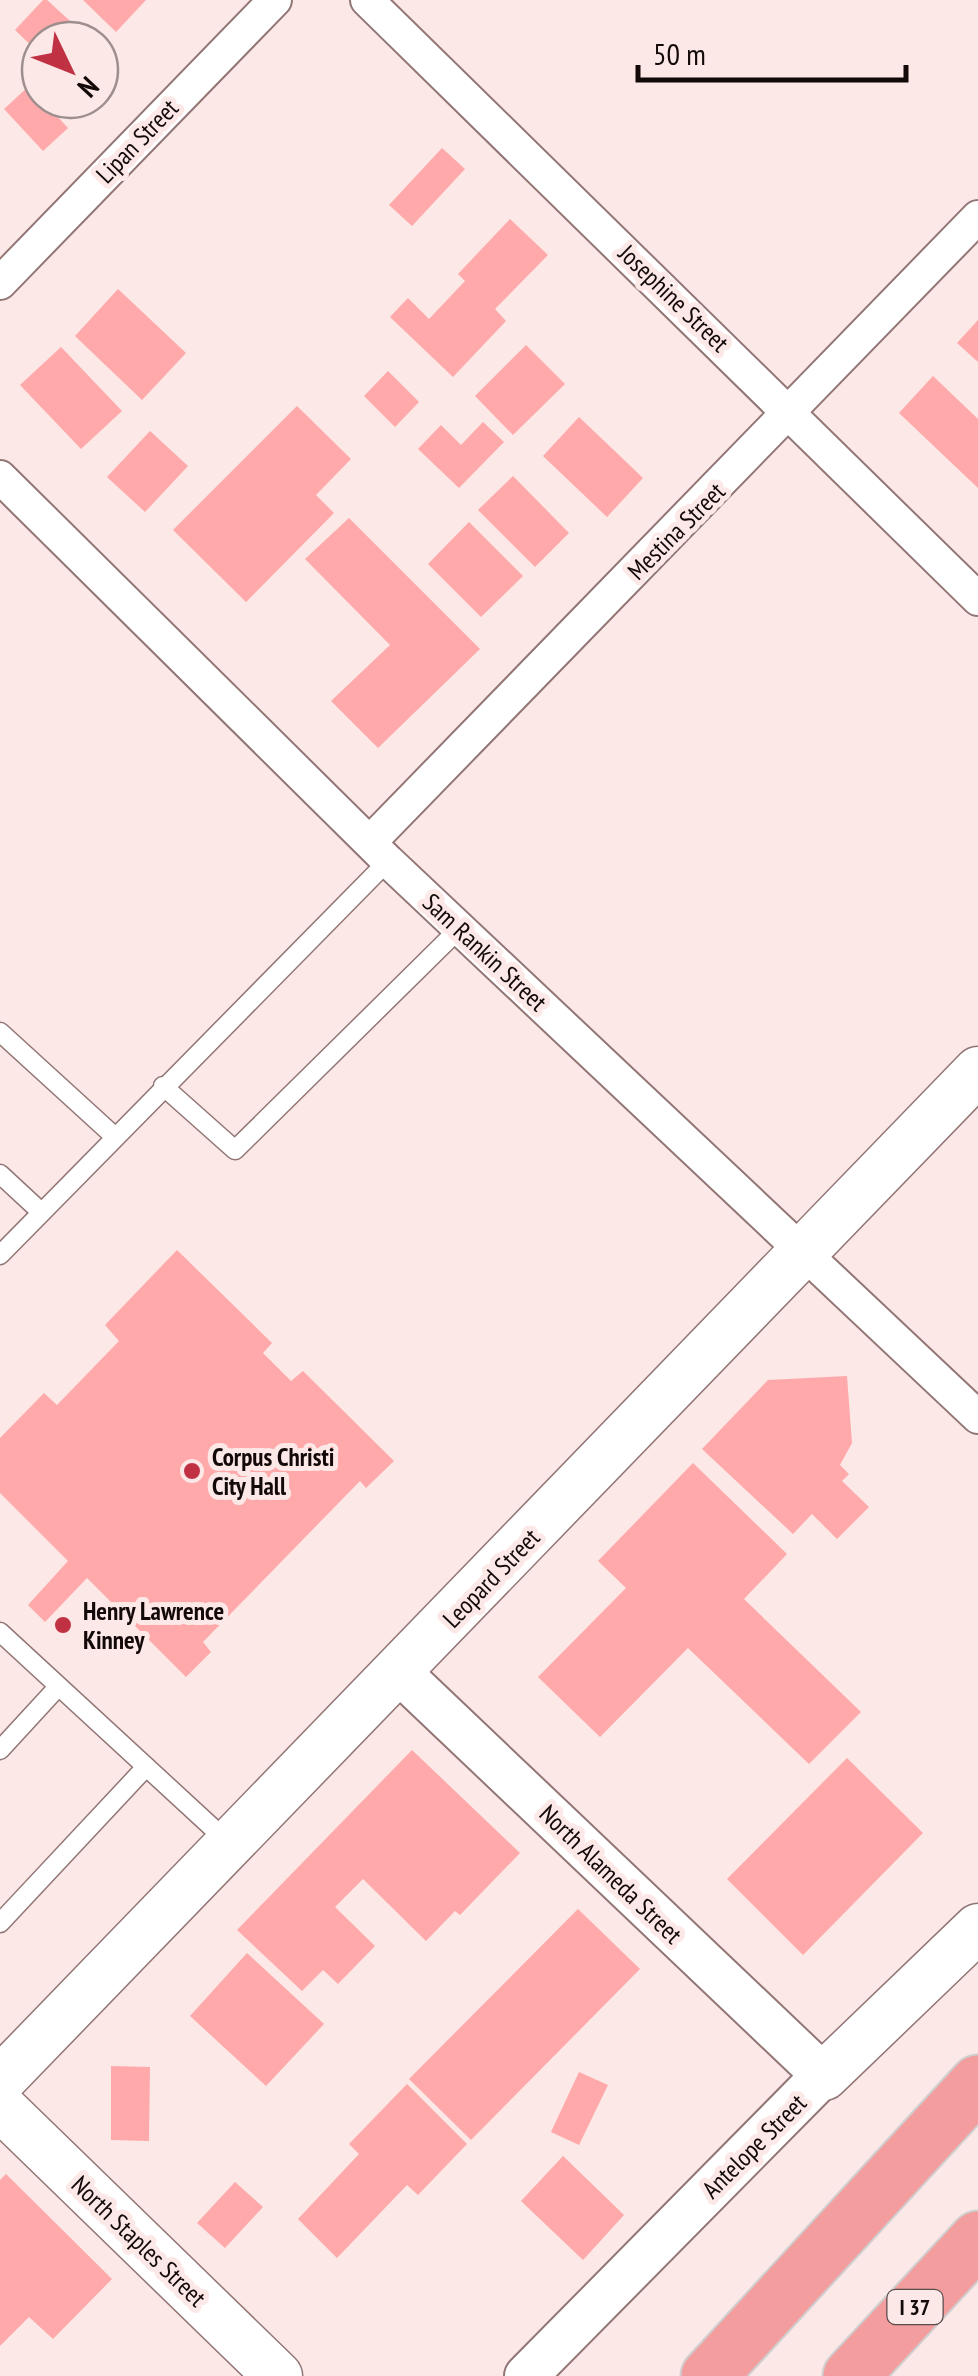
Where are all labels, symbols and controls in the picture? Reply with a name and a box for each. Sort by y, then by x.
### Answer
north arrow [20,20,120,120]
scale bar [638,20,906,82]
text: 50 m [653,34,706,73]
text: N [70,69,107,106]
street label: Lipan Street [89,92,185,190]
street label: Josephine Street [611,237,736,359]
street label: Mestina Street [620,475,732,587]
street label: Sam Rankin Street [416,886,554,1018]
place label: Corpus Christi City Hall [212,1441,334,1502]
marker: Corpus Christi City Hall [181,1460,203,1482]
street label: Leopard Street [436,1522,546,1634]
place label: Henry Lawrence Kinney [83,1595,224,1656]
marker: Henry Lawrence Kinney [52,1614,74,1636]
street label: North Alameda Street [533,1798,689,1950]
street label: Antelope Street [695,2087,813,2205]
street label: North Staples Street [65,2169,213,2313]
road number: I 37 [888,2290,942,2324]

